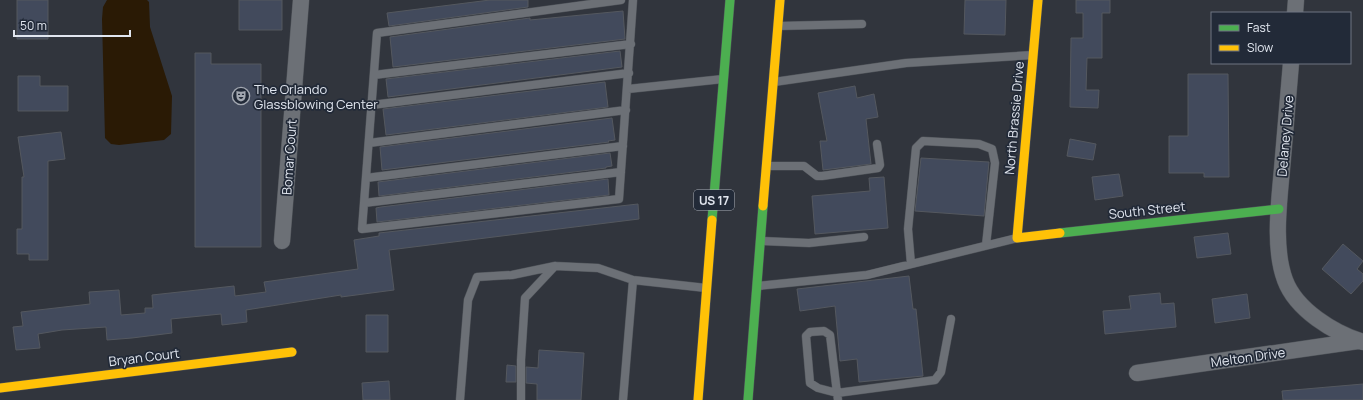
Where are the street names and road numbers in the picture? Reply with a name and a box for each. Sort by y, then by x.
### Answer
street label: North Brassie Drive [1000,60,1028,175]
street label: Delaney Drive [1272,94,1298,177]
street label: Bomar Court [277,119,301,195]
road number: US 17 [694,190,734,210]
street label: South Street [1108,197,1186,223]
street label: Melton Drive [1210,343,1287,371]
street label: Bryan Court [108,344,180,370]

